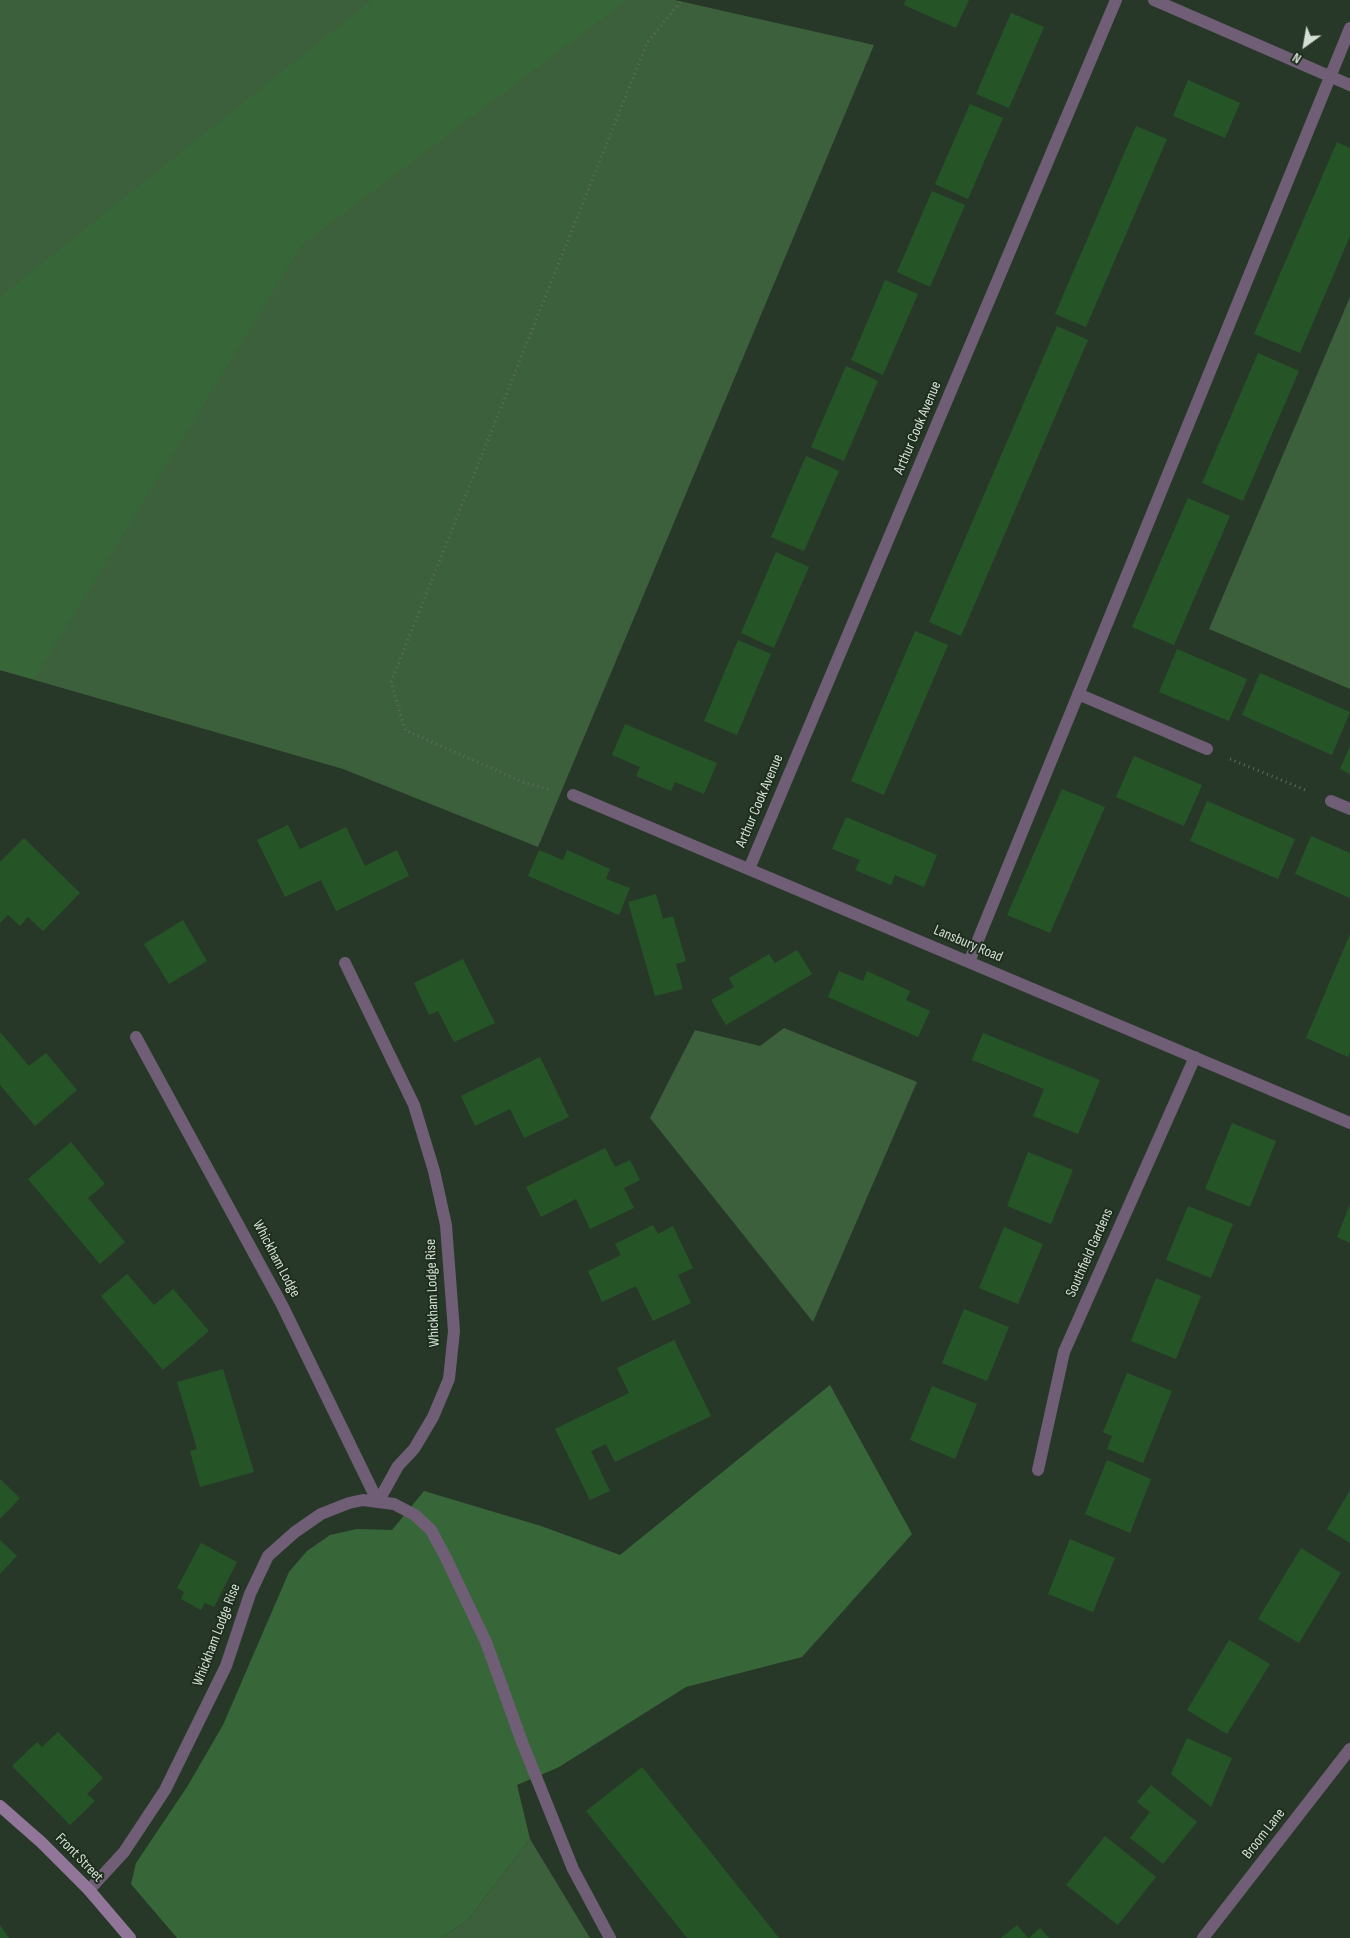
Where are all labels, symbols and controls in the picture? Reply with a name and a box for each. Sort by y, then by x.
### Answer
north arrow [1280,20,1330,70]
text: N [1289,49,1304,67]
street label: Arthur Cook Avenue [890,379,946,477]
street label: Arthur Cook Avenue [732,752,788,850]
street label: Lansbury Road [931,921,1005,967]
street label: Southfield Gardens [1062,1206,1118,1300]
street label: Whickham Lodge [248,1217,304,1301]
street label: Whickham Lodge Rise [422,1239,444,1347]
street label: Whickham Lodge Rise [189,1581,245,1689]
street label: Broom Lane [1239,1805,1289,1863]
street label: Front Street [51,1830,107,1886]

